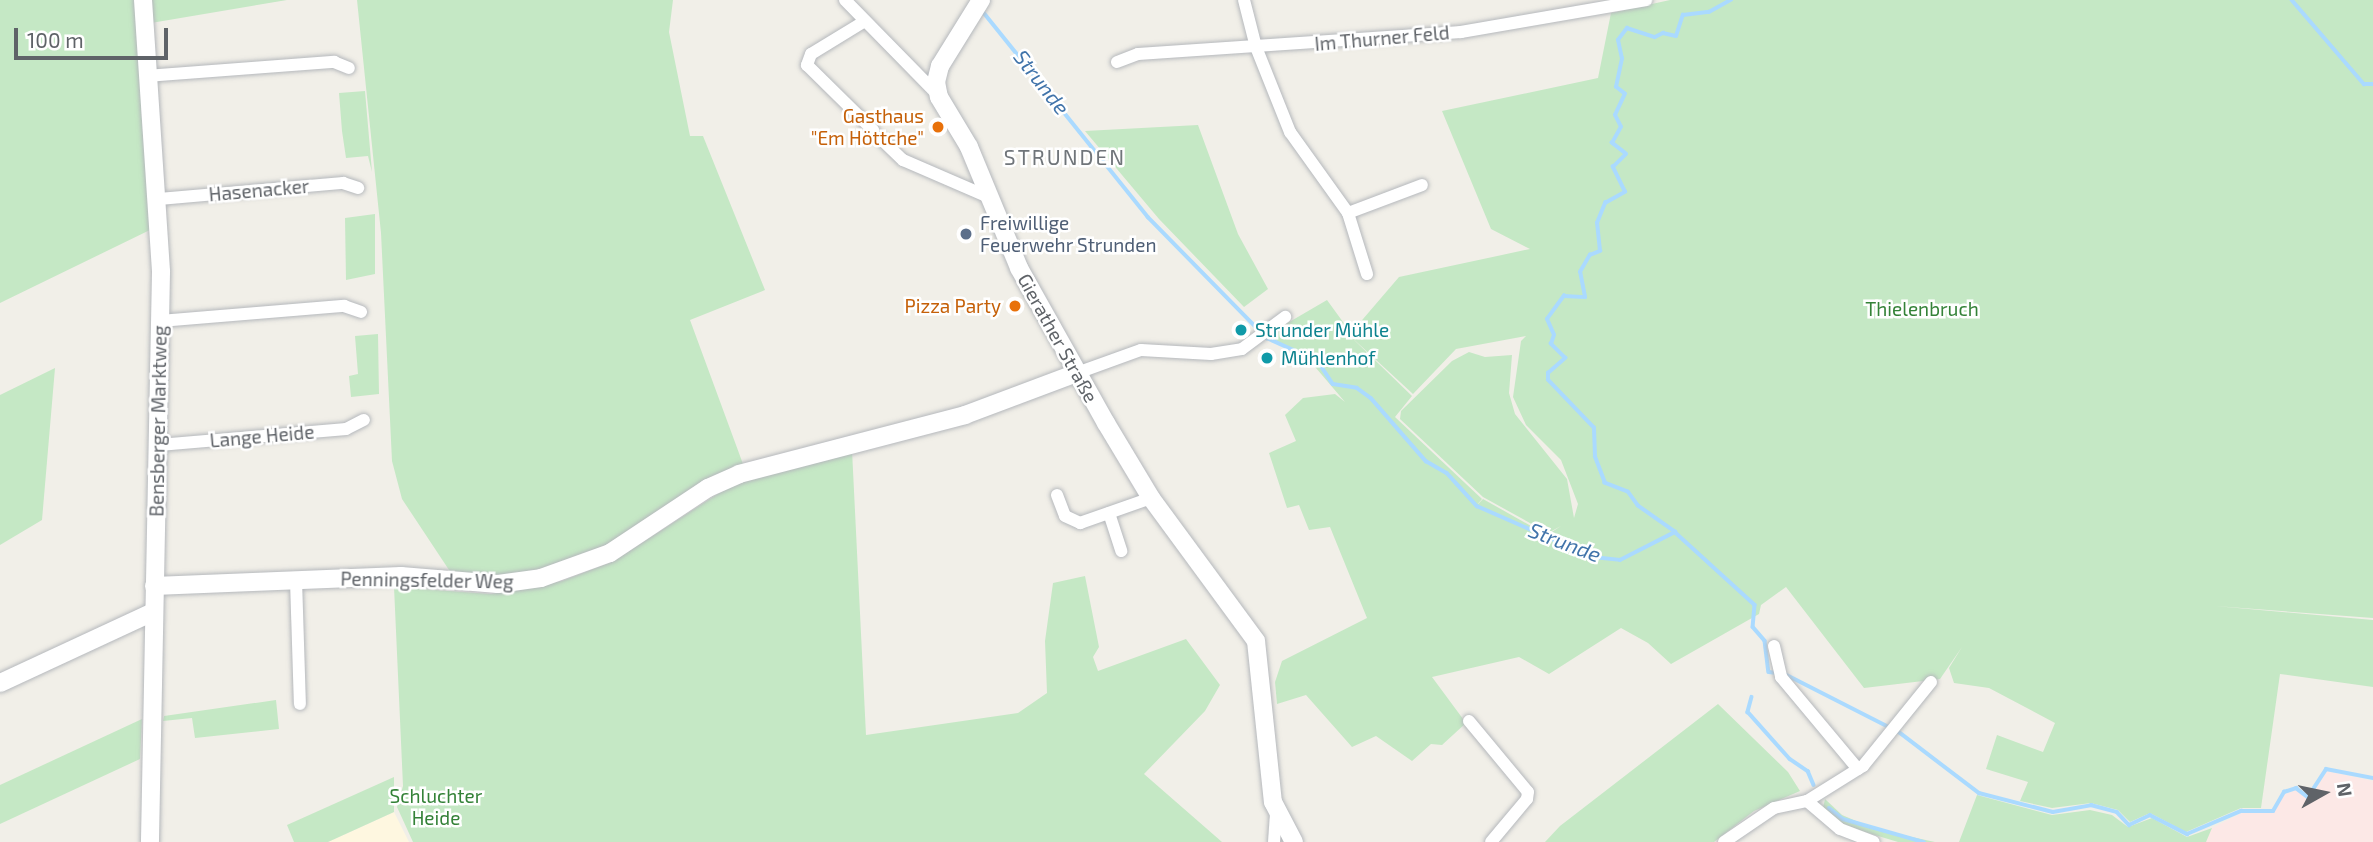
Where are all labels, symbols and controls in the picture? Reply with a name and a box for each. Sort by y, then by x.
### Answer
scale bar [18,14,172,58]
street label: Im Thurner Feld [1313,21,1451,55]
text: 100 m [27,27,84,52]
water label: Strunde [1009,45,1075,119]
place label: Gasthaus "Em Höttche" [811,105,924,149]
marker: Gasthaus "Em Höttche" [930,119,946,135]
district label: STRUNDEN [1005,144,1125,170]
street label: Hasenacker [208,174,310,206]
place label: Freiwillige Feuerwehr Strunden [980,212,1157,256]
marker: Freiwillige Feuerwehr Strunden [958,226,974,242]
street label: Gierather Straße [1013,269,1103,407]
place label: Pizza Party [905,295,1001,317]
marker: Pizza Party [1007,298,1023,314]
park label: Thielenbruch [1865,298,1979,320]
place label: Strunder Mühle [1255,319,1390,341]
marker: Strunder Mühle [1233,322,1249,338]
street label: Bensberger Marktweg [145,325,171,517]
place label: Mühlenhof [1281,347,1375,369]
marker: Mühlenhof [1259,350,1275,366]
street label: Lange Heide [209,420,315,452]
water label: Strunde [1525,517,1605,567]
street label: Penningsfelder Weg [340,567,514,593]
north arrow [2289,758,2359,828]
text: N [2333,781,2358,798]
park label: Schluchter Heide [390,785,482,829]

